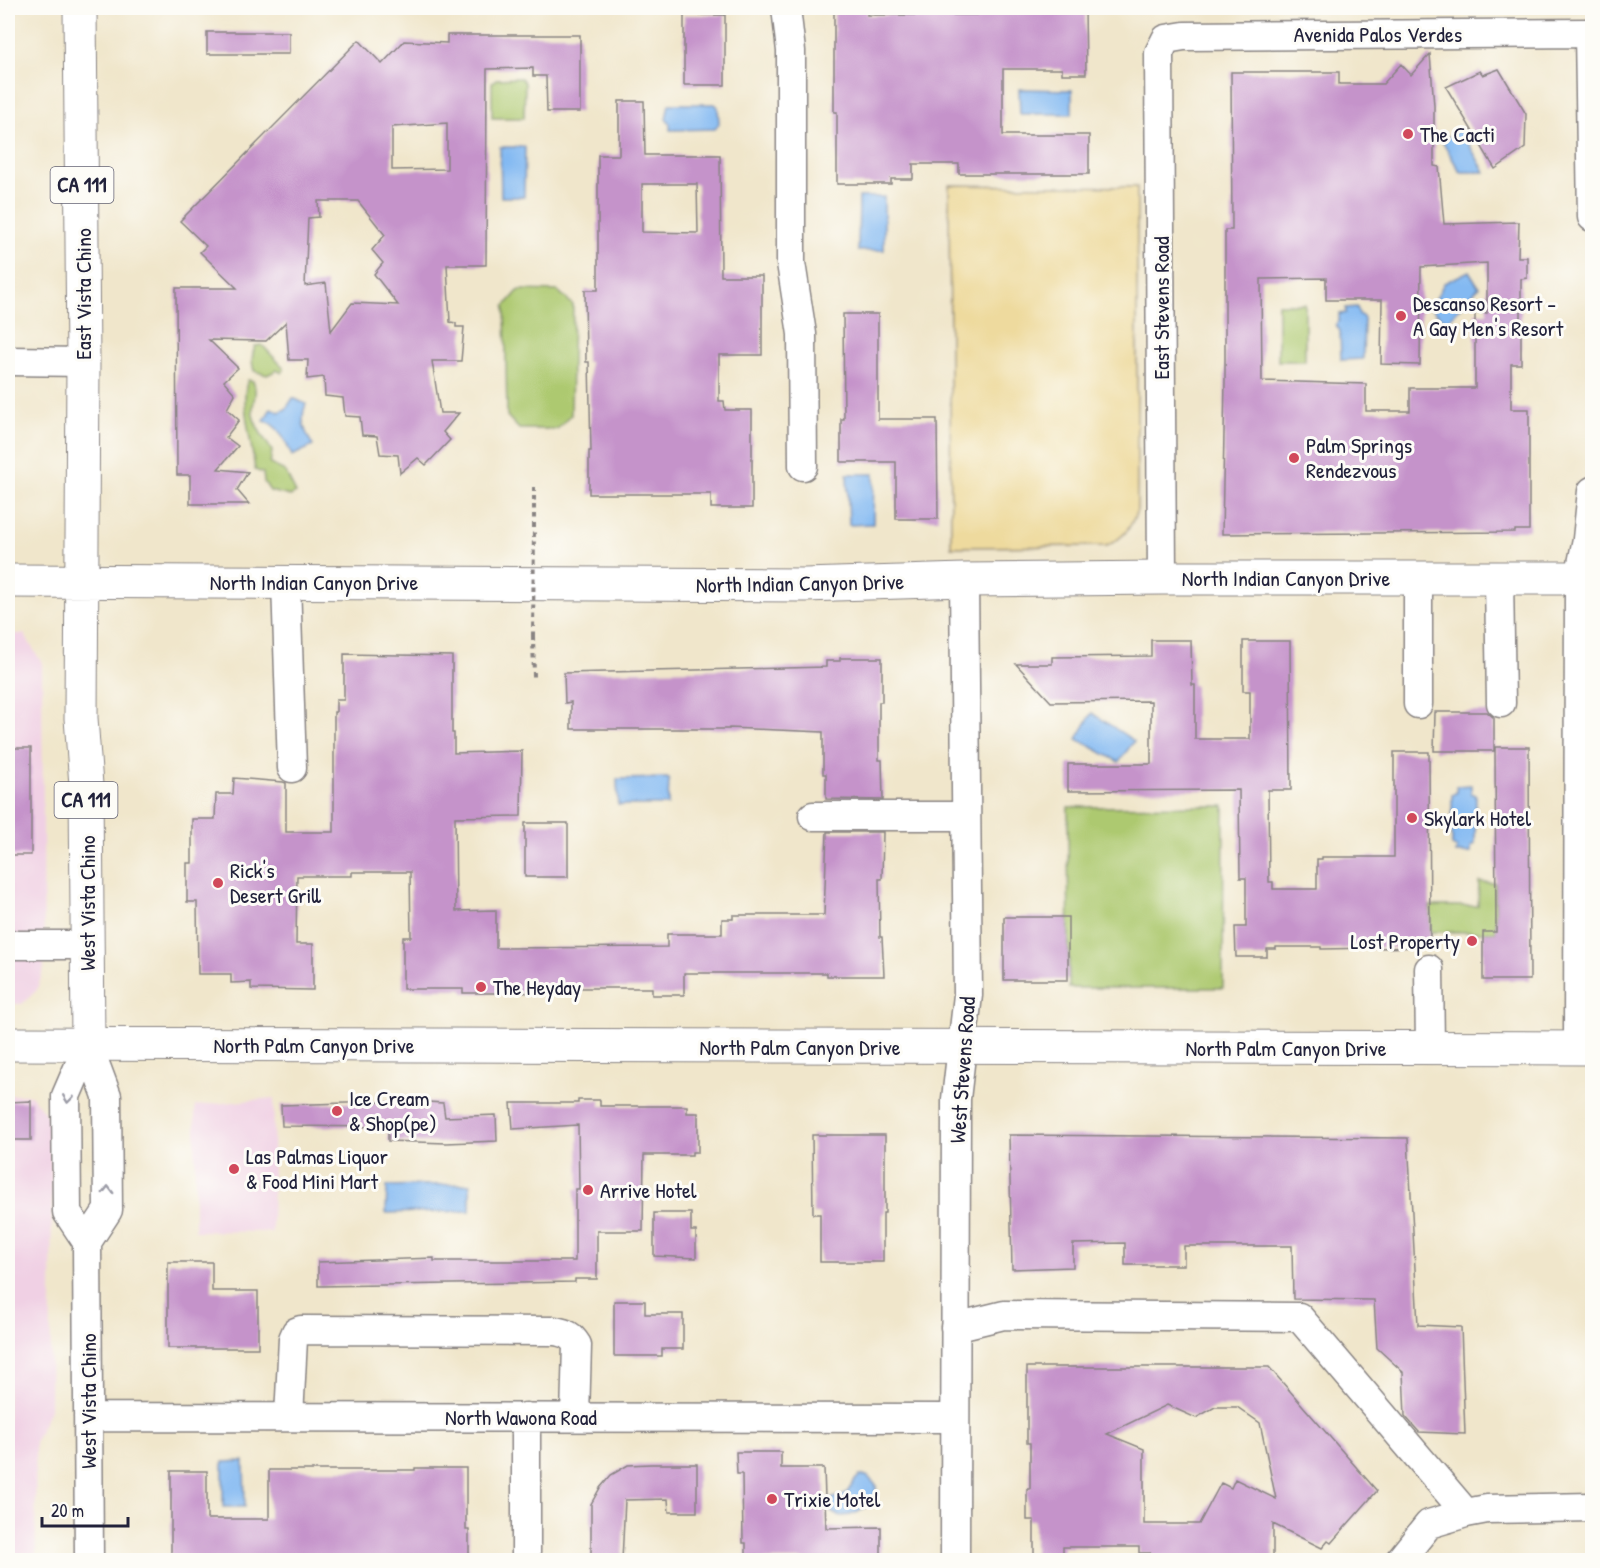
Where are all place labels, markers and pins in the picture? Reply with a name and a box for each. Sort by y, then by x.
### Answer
place label: The Cacti [1420,119,1495,149]
marker: The Cacti [1401,127,1415,141]
place label: Descanso Resort - A Gay Men's Resort [1413,288,1564,343]
marker: Descanso Resort - A Gay Men's Resort [1394,309,1408,323]
place label: Palm Springs Rendezvous [1306,430,1412,485]
marker: Palm Springs Rendezvous [1287,451,1301,465]
place label: Skylark Hotel [1424,803,1531,833]
marker: Skylark Hotel [1405,811,1419,825]
place label: Rick's Desert Grill [230,855,321,910]
marker: Rick's Desert Grill [211,876,225,890]
place label: Lost Property [1350,926,1460,956]
marker: Lost Property [1465,934,1479,948]
place label: The Heyday [493,972,581,1002]
marker: The Heyday [474,980,488,994]
place label: Ice Cream & Shop(pe) [349,1083,437,1138]
marker: Ice Cream & Shop(pe) [330,1104,344,1118]
place label: Las Palmas Liquor & Food Mini Mart [246,1141,388,1196]
marker: Las Palmas Liquor & Food Mini Mart [227,1162,241,1176]
place label: Arrive Hotel [600,1175,697,1205]
marker: Arrive Hotel [581,1183,595,1197]
place label: Trixie Motel [784,1484,881,1514]
marker: Trixie Motel [765,1492,779,1506]

